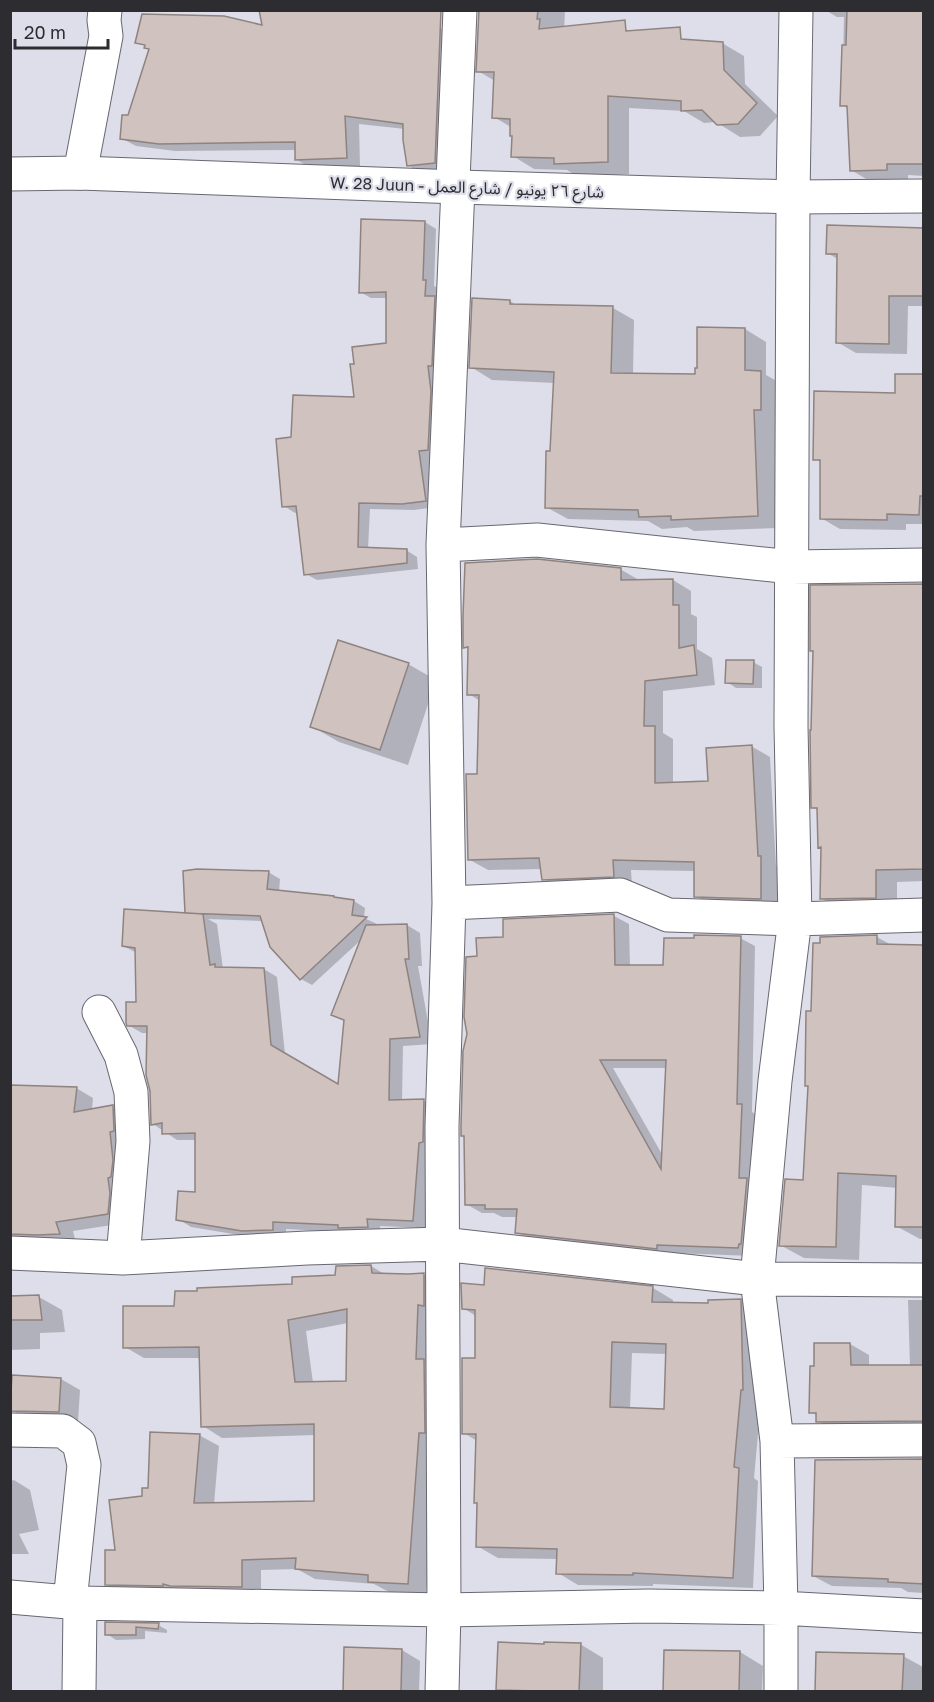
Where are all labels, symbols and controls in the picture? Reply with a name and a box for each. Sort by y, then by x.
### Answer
scale bar [15,12,108,50]
text: 20 m [24,21,66,43]
street label: W. 28 Juun - شارع ٢٦ يونيو / شارع العمل [330,172,604,205]

